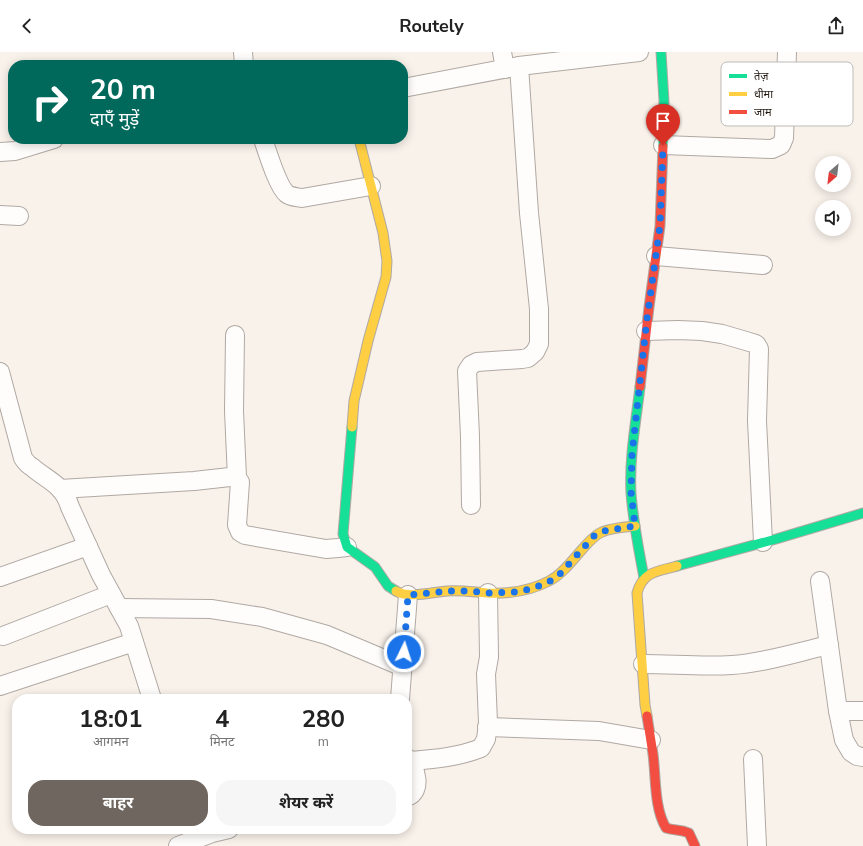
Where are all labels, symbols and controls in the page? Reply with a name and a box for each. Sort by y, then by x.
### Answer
text: Routely [399,14,464,38]
icon: back [16,15,38,37]
icon: share [825,15,847,37]
legend [721,62,853,126]
text: तेज़ [754,69,769,84]
text: 20 m [90,71,156,109]
icon: right [24,76,76,128]
text: धीमा [754,87,773,102]
pin [646,104,680,145]
text: जाम [754,105,772,120]
text: दाएँ मुड़ें [90,107,139,131]
icon: arrive [652,110,674,132]
north arrow [815,156,851,192]
map controls [815,156,851,236]
button: sound [815,200,851,236]
position arrow [383,631,425,673]
text: 18:01 [79,703,143,735]
text: 4 [215,703,229,735]
text: 280 [302,703,345,735]
text: आगमन [93,733,129,751]
text: मिनट [210,733,235,751]
text: m [318,733,329,751]
button: बाहर [28,780,208,826]
button: शेयर करें [216,780,396,826]

